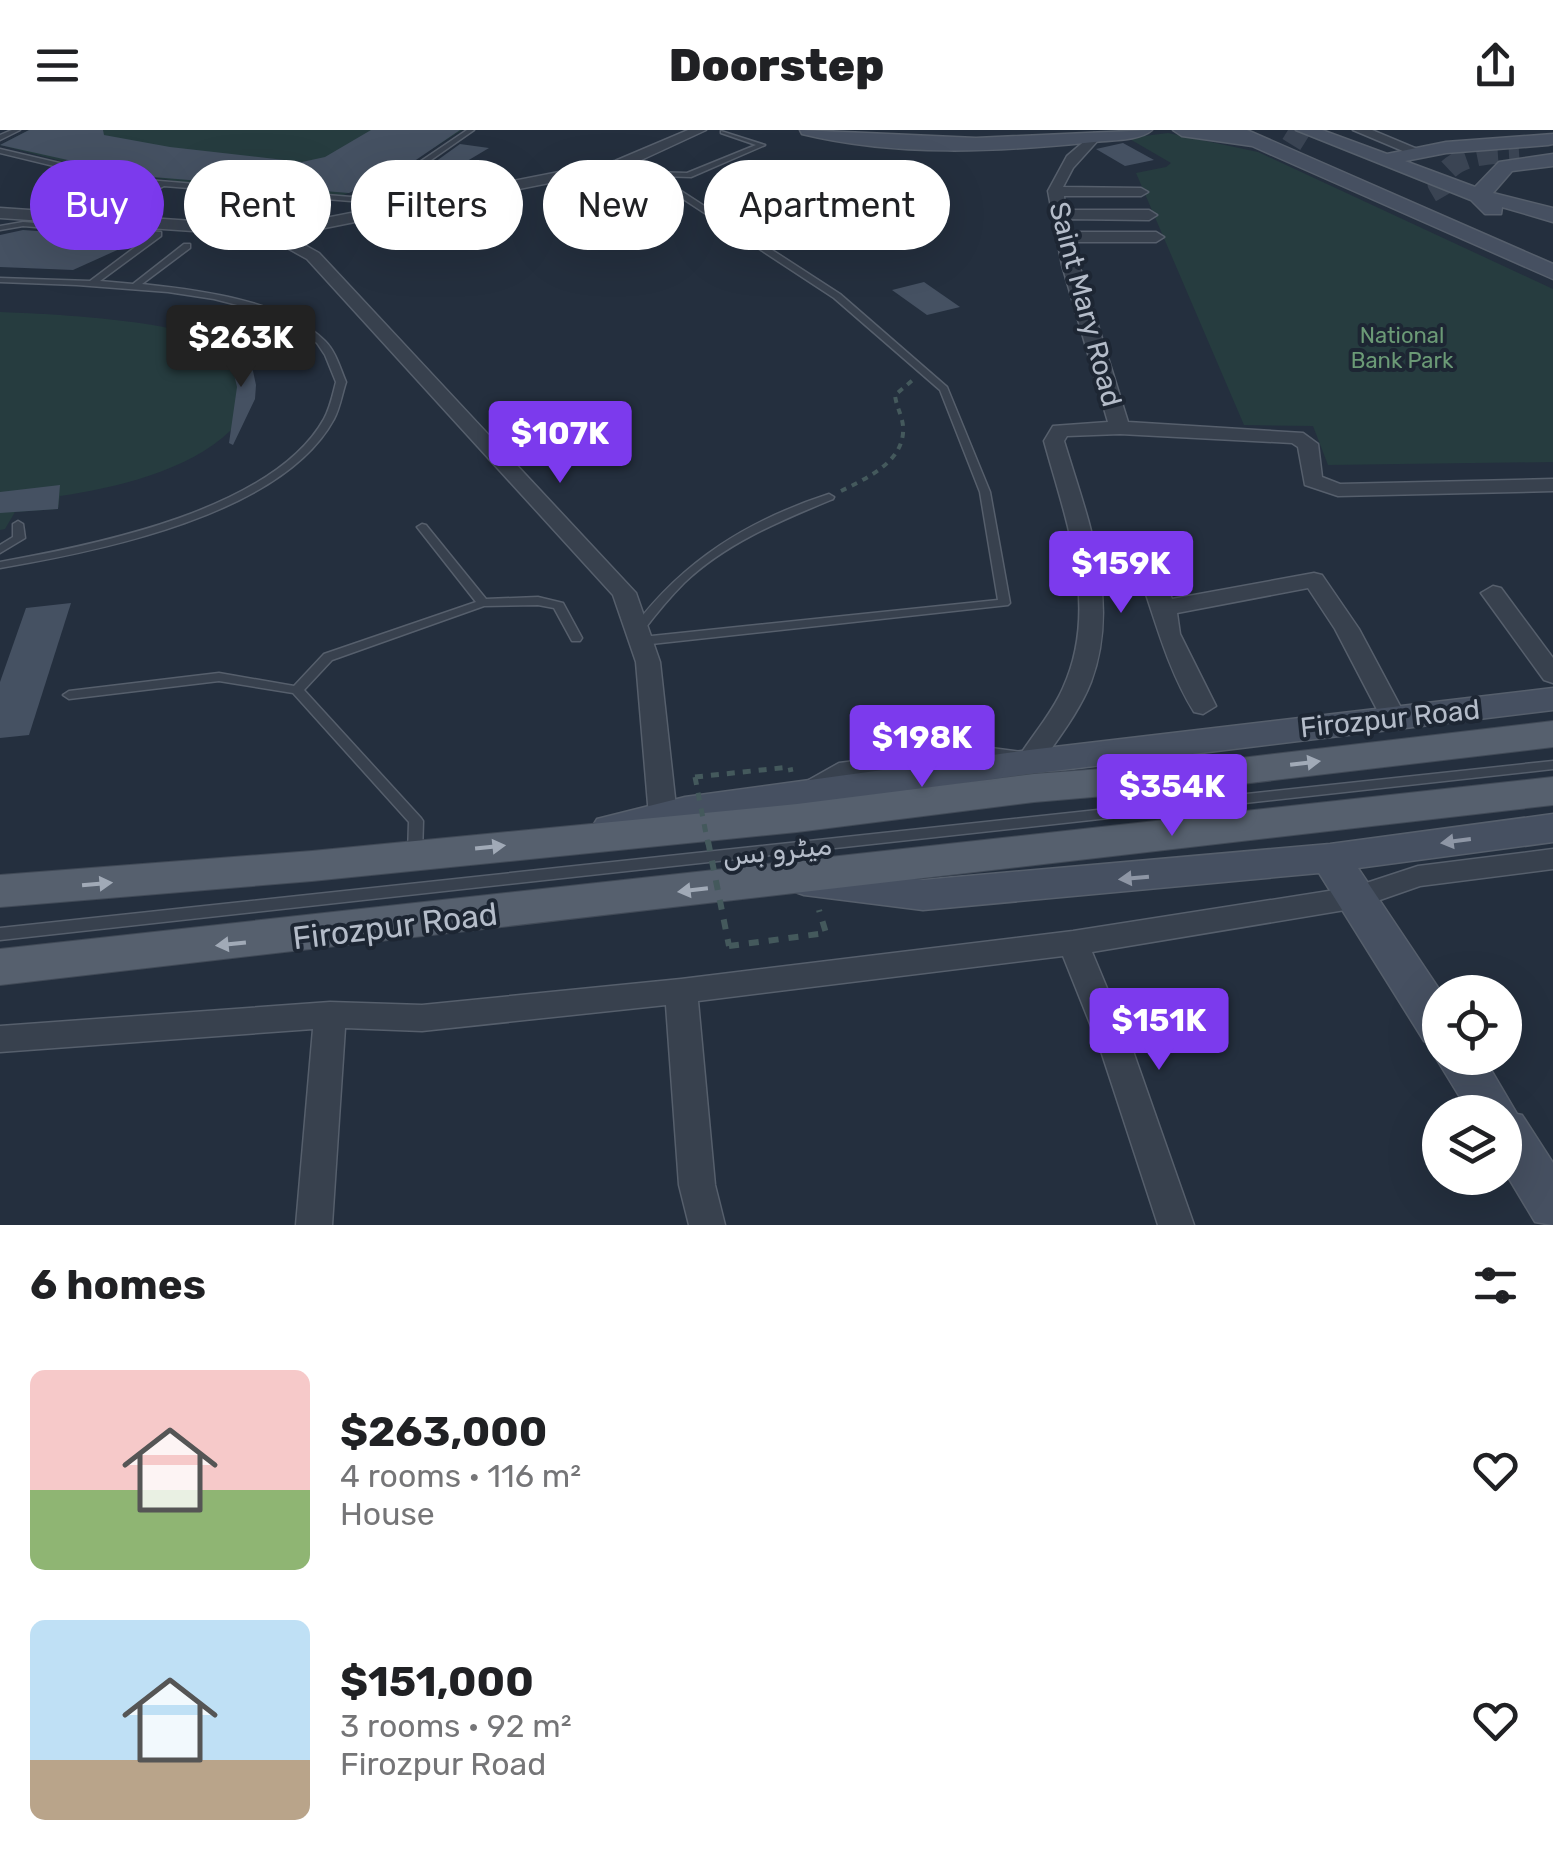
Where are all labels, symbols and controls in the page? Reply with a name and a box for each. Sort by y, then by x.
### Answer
icon: menu [30,38,85,93]
icon: share [1468,38,1523,93]
text: Doorstep [669,39,884,92]
chip: Buy [30,160,164,250]
chip: Rent [184,160,331,250]
chip: Filters [351,160,523,250]
chip: New [543,160,684,250]
chip: Apartment [704,160,950,250]
street label: Saint Mary Road [1042,198,1129,410]
pin: $263K [171,305,311,390]
text: $263K [188,318,294,356]
park label: National Bank Park [1351,322,1454,374]
pin: $107K [490,401,630,486]
text: $107K [511,414,609,452]
pin: $159K [1051,531,1191,616]
text: $159K [1071,544,1171,582]
street label: Firozpur Road [1299,693,1482,744]
pin: $198K [852,705,992,790]
text: $198K [872,718,972,756]
pin: $354K [1102,754,1242,839]
one-way arrow [1290,755,1322,771]
text: $354K [1119,767,1225,805]
street label: میٹرو بس [721,828,833,873]
one-way arrow [1440,833,1472,849]
one-way arrow [475,839,507,855]
one-way arrow [1117,870,1149,886]
one-way arrow [82,875,114,891]
one-way arrow [677,882,708,898]
street label: Firozpur Road [290,895,500,957]
one-way arrow [215,936,247,952]
map controls [1422,975,1522,1195]
button: locate [1422,975,1522,1075]
pin: $151K [1089,988,1229,1073]
text: $151K [1112,1001,1206,1039]
button: layers [1422,1095,1522,1195]
icon: filters [1468,1258,1523,1313]
text: 6 homes [30,1260,206,1310]
text: $263,000 [340,1407,547,1457]
icon: home [110,1410,230,1530]
icon: heart [1468,1443,1523,1498]
text: 4 rooms · 116 m² [340,1457,581,1495]
text: House [340,1495,435,1533]
text: $151,000 [340,1657,534,1707]
icon: home [110,1660,230,1780]
icon: heart [1468,1693,1523,1748]
text: 3 rooms · 92 m² [340,1707,572,1745]
text: Firozpur Road [340,1745,546,1783]

